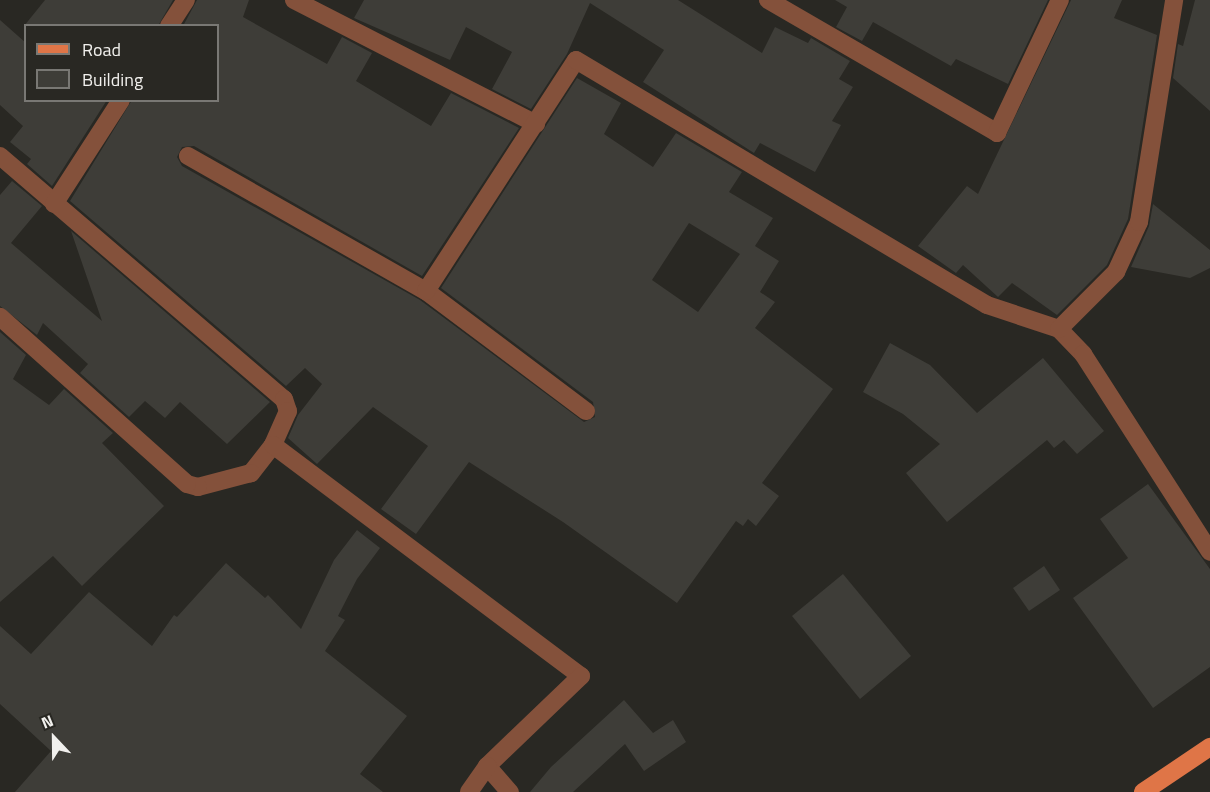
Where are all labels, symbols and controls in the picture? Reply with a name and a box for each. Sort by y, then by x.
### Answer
legend [24,24,219,102]
text: Road [82,36,121,63]
text: Building [82,66,143,93]
north arrow [24,708,84,768]
text: N [38,708,57,735]

